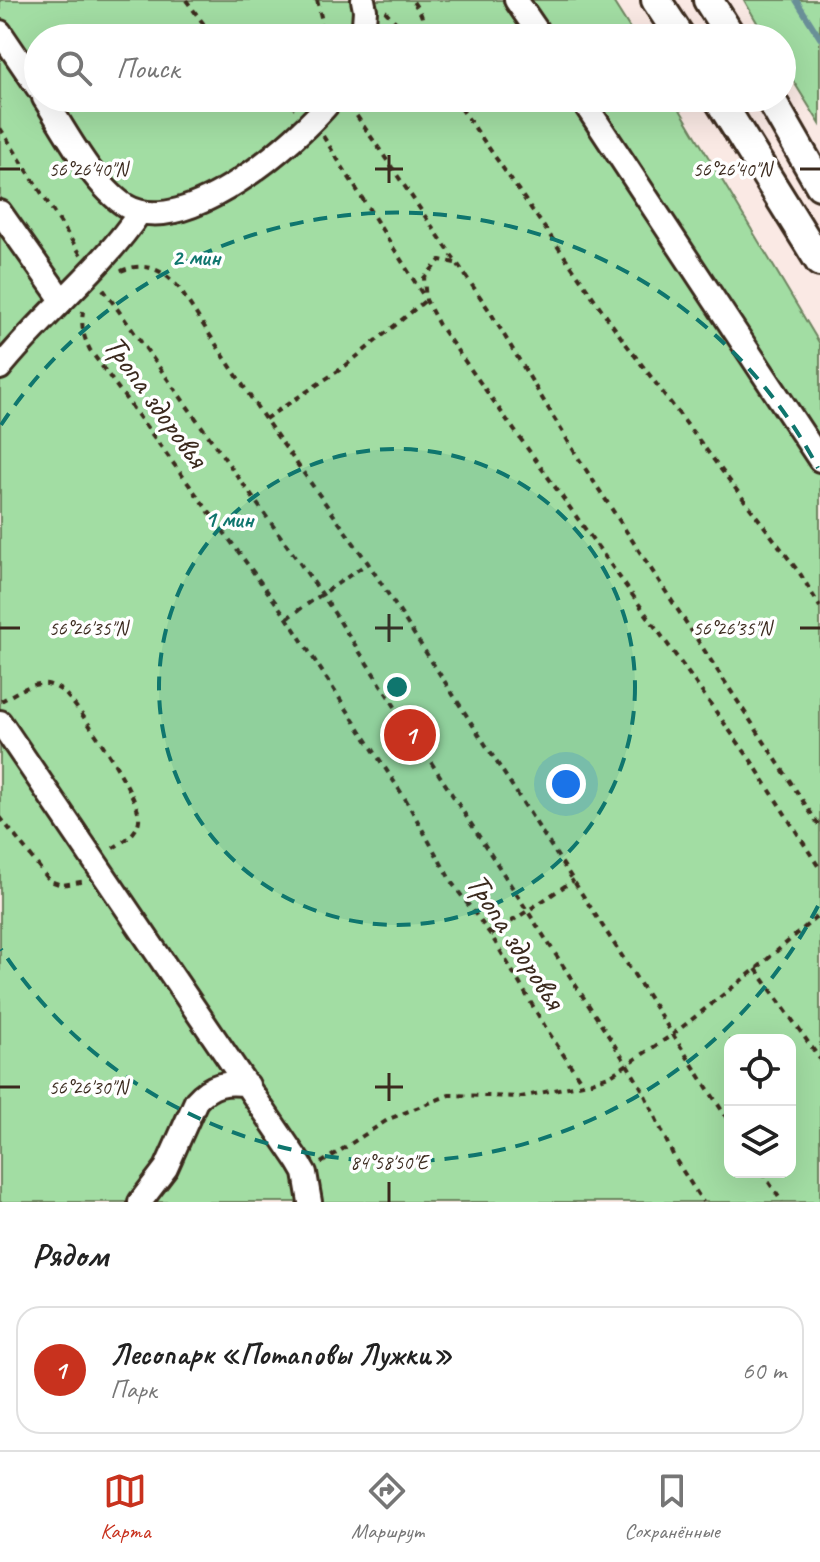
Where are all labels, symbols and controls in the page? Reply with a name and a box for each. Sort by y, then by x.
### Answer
search box [24,24,796,112]
icon: search [52,46,96,90]
text: Поиск [116,49,179,87]
text: 56°26'40"N [49,157,130,182]
text: 56°26'40"N [693,157,774,182]
text: 2 мин [172,242,222,272]
street label: Тропа здоровья [94,327,219,477]
text: 1 мин [205,504,255,534]
text: 56°26'35"N [49,616,130,641]
text: 56°26'35"N [693,616,774,641]
centre of rings [383,673,411,701]
pin: 1 [384,705,436,765]
your location [546,764,586,804]
street label: Тропа здоровья [457,865,576,1018]
map controls [724,1034,796,1178]
button: locate [724,1034,796,1106]
text: 56°26'30"N [49,1075,130,1100]
button: layers [724,1106,796,1178]
text: 84°58'50"E [350,1150,430,1175]
text: Рядом [32,1233,108,1276]
text: Лесопарк «Потаповы Лужки» [110,1335,452,1373]
text: 1 [54,1354,66,1387]
text: 60 m [742,1354,786,1387]
text: Парк [110,1373,156,1406]
tab: Карта [100,1469,151,1545]
tab: Маршрут [351,1469,424,1545]
tab: Сохранённые [624,1469,720,1545]

